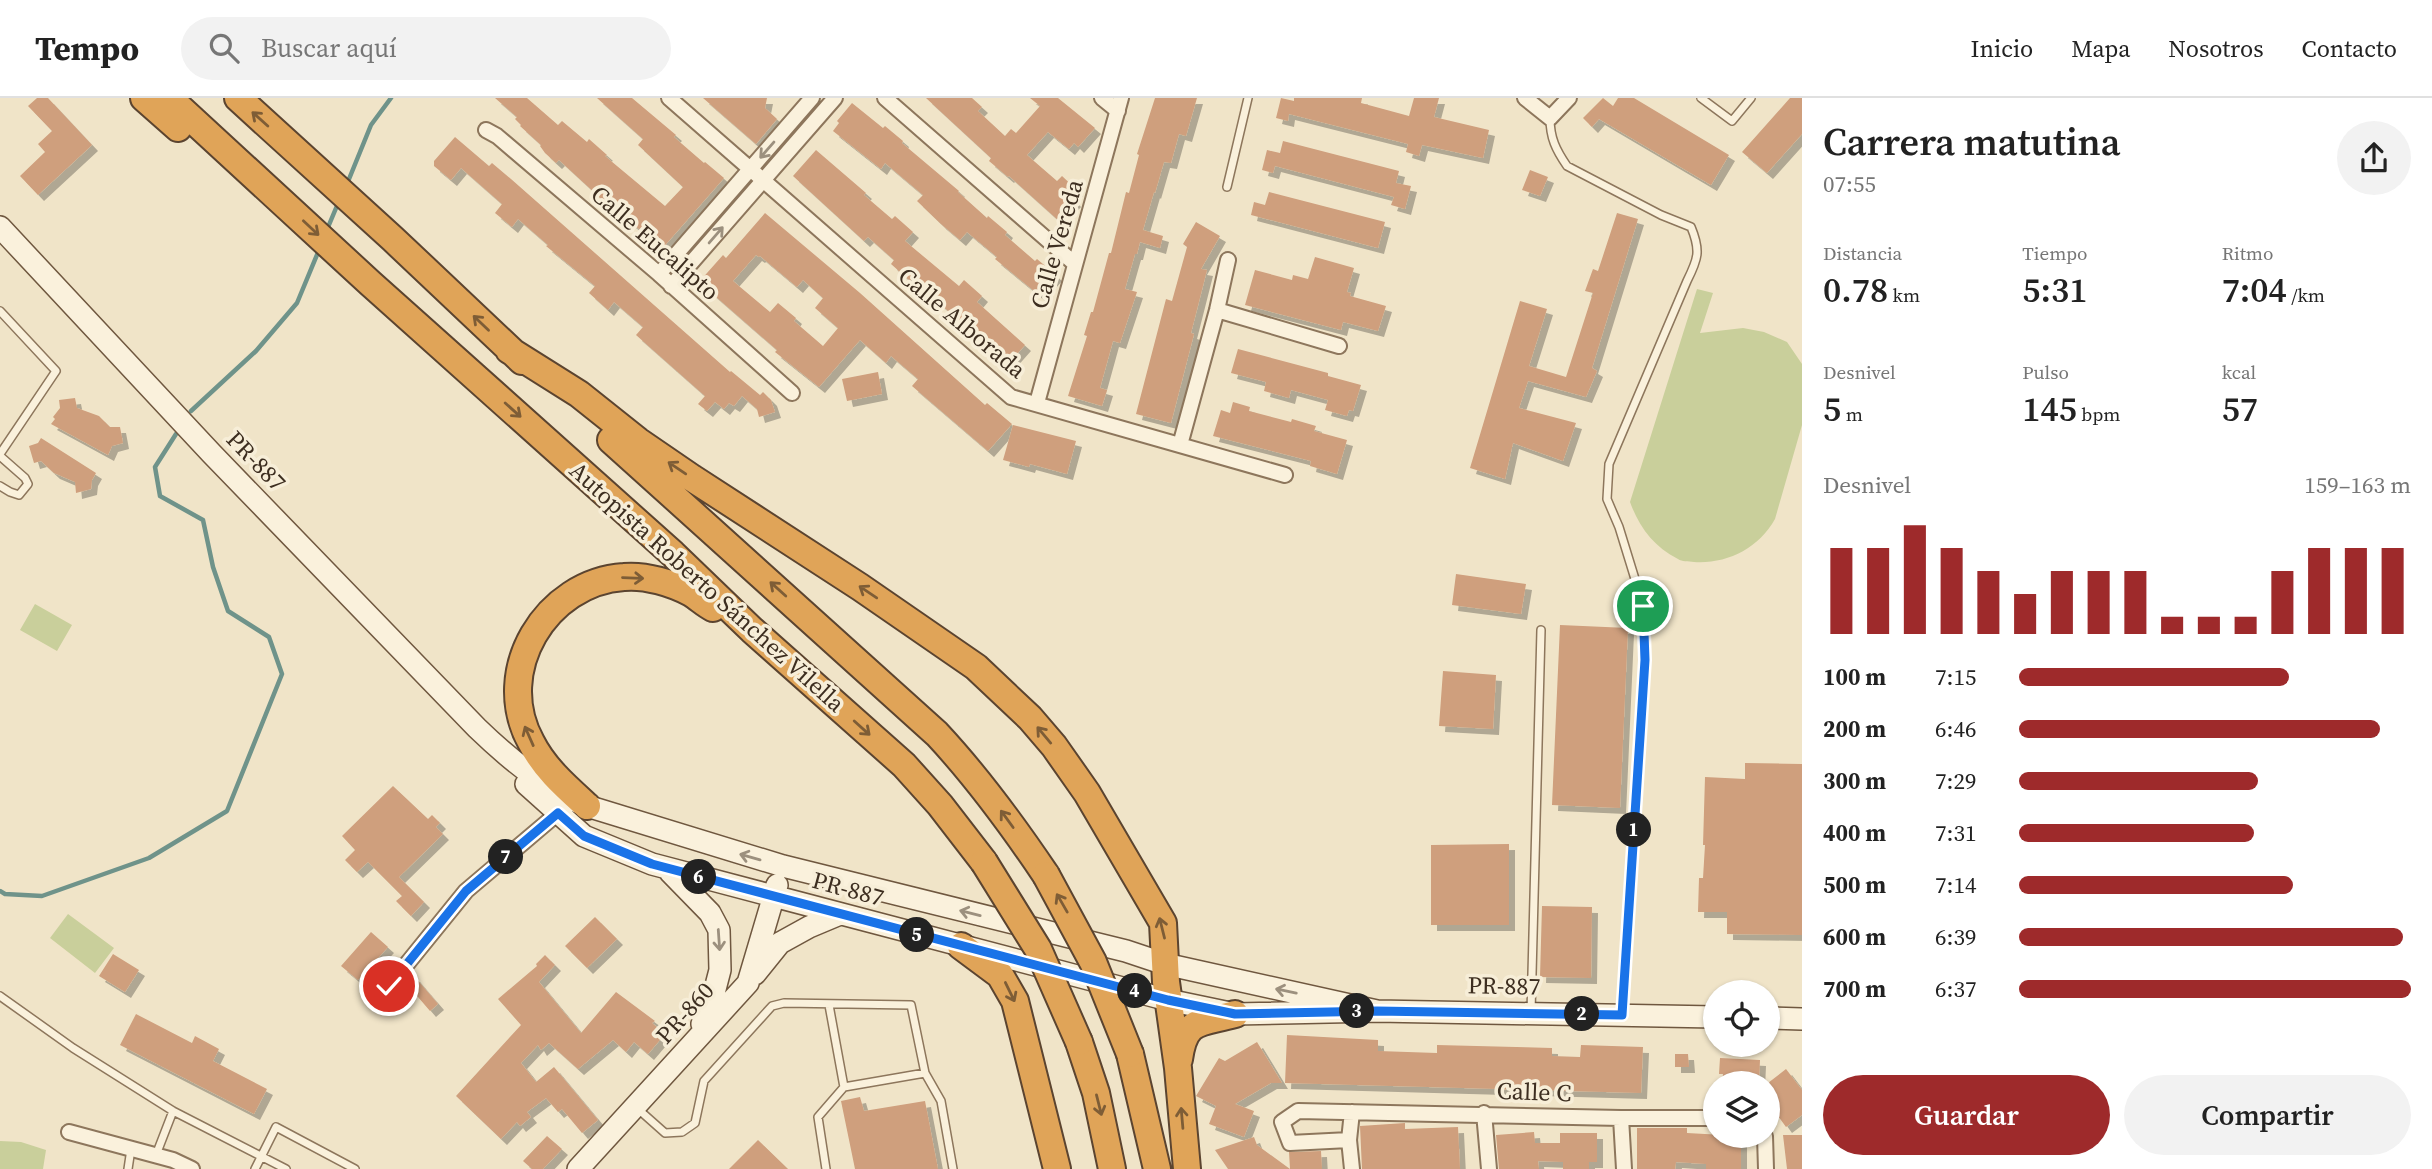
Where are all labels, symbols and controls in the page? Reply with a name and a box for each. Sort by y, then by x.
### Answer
search box [181,17,671,80]
text: Tempo [35,26,139,71]
icon: search [205,29,243,67]
text: Buscar aquí [261,30,397,66]
text: Inicio [1971,32,2033,65]
text: Mapa [2071,32,2130,65]
text: Nosotros [2168,32,2264,65]
text: Contacto [2302,32,2397,65]
one-way arrow [252,110,269,127]
text: Carrera matutina [1823,116,2120,168]
button: share [2337,121,2411,195]
one-way arrow [759,140,775,158]
text: 07:55 [1823,168,1876,200]
street label: Calle Vereda [1022,175,1091,312]
street label: Calle Eucalipto [584,178,727,308]
one-way arrow [302,220,320,236]
one-way arrow [708,226,724,244]
text: Distancia [1823,240,1902,266]
text: Tiempo [2022,240,2088,266]
text: Ritmo [2222,240,2273,266]
street label: Calle Alborada [891,259,1034,386]
text: 0.78 [1823,266,1888,314]
text: 5:31 [2022,266,2087,314]
text: 7:04 [2222,266,2287,314]
text: km [1888,282,1920,308]
text: /km [2287,282,2325,308]
one-way arrow [472,315,490,331]
text: Desnivel [1823,359,1896,385]
text: Pulso [2022,359,2069,385]
text: kcal [2222,359,2256,385]
text: 5 [1823,385,1841,433]
text: 145 [2022,385,2077,433]
text: 57 [2222,385,2258,433]
text: m [1841,401,1863,427]
text: bpm [2077,401,2120,427]
one-way arrow [503,402,521,418]
street label: PR-887 [219,423,294,498]
street label: Autopista Roberto Sánchez Vilella [563,454,853,720]
one-way arrow [668,461,687,475]
text: Desnivel [1823,469,1911,501]
text: 159–163 m [2304,469,2411,501]
one-way arrow [621,571,644,584]
pin [1613,576,1673,636]
one-way arrow [770,581,787,598]
one-way arrow [859,585,878,599]
icon: arrive [1624,587,1662,625]
text: 100 m [1823,661,1886,693]
text: 7:15 [1935,661,1976,693]
text: 200 m [1823,713,1886,745]
text: 6:46 [1935,713,1976,745]
one-way arrow [853,720,871,736]
one-way arrow [522,726,535,747]
one-way arrow [1036,726,1052,744]
text: 300 m [1823,765,1886,797]
text: 7:29 [1935,765,1976,797]
one-way arrow [1000,810,1014,829]
pin: 1 [1616,812,1652,848]
text: 1 [1628,816,1639,842]
text: 400 m [1823,817,1886,849]
text: 7:31 [1935,817,1976,849]
pin: 7 [489,840,524,874]
text: 7 [500,843,511,869]
one-way arrow [739,849,761,862]
pin: 6 [682,860,716,894]
text: 6 [693,863,704,889]
street label: PR-887 [809,863,888,914]
text: 500 m [1823,869,1886,901]
text: 7:14 [1935,869,1976,901]
one-way arrow [1055,893,1069,913]
one-way arrow [959,906,982,919]
one-way arrow [1155,917,1168,939]
pin: 5 [900,918,934,952]
text: 5 [911,921,922,947]
text: 600 m [1823,921,1886,953]
text: 6:39 [1935,921,1976,953]
one-way arrow [713,928,726,951]
pin [359,956,419,1016]
icon: check [370,967,408,1005]
street label: PR-887 [1467,968,1541,1003]
text: 700 m [1823,973,1886,1005]
text: 6:37 [1935,973,1976,1005]
pin: 4 [1118,974,1152,1008]
street label: PR-860 [648,975,721,1051]
text: 4 [1129,977,1140,1003]
map controls [1703,980,1780,1148]
button: locate [1703,980,1780,1057]
one-way arrow [1003,981,1017,1002]
one-way arrow [1275,984,1298,998]
pin: 3 [1340,993,1374,1028]
pin: 2 [1564,996,1600,1032]
text: 3 [1351,997,1362,1023]
text: 2 [1576,1000,1587,1026]
button: layers [1703,1071,1780,1148]
street label: Calle C [1496,1074,1572,1109]
button: Guardar [1823,1075,2110,1155]
button: Compartir [2124,1075,2411,1155]
one-way arrow [1093,1093,1106,1116]
one-way arrow [1175,1108,1188,1130]

